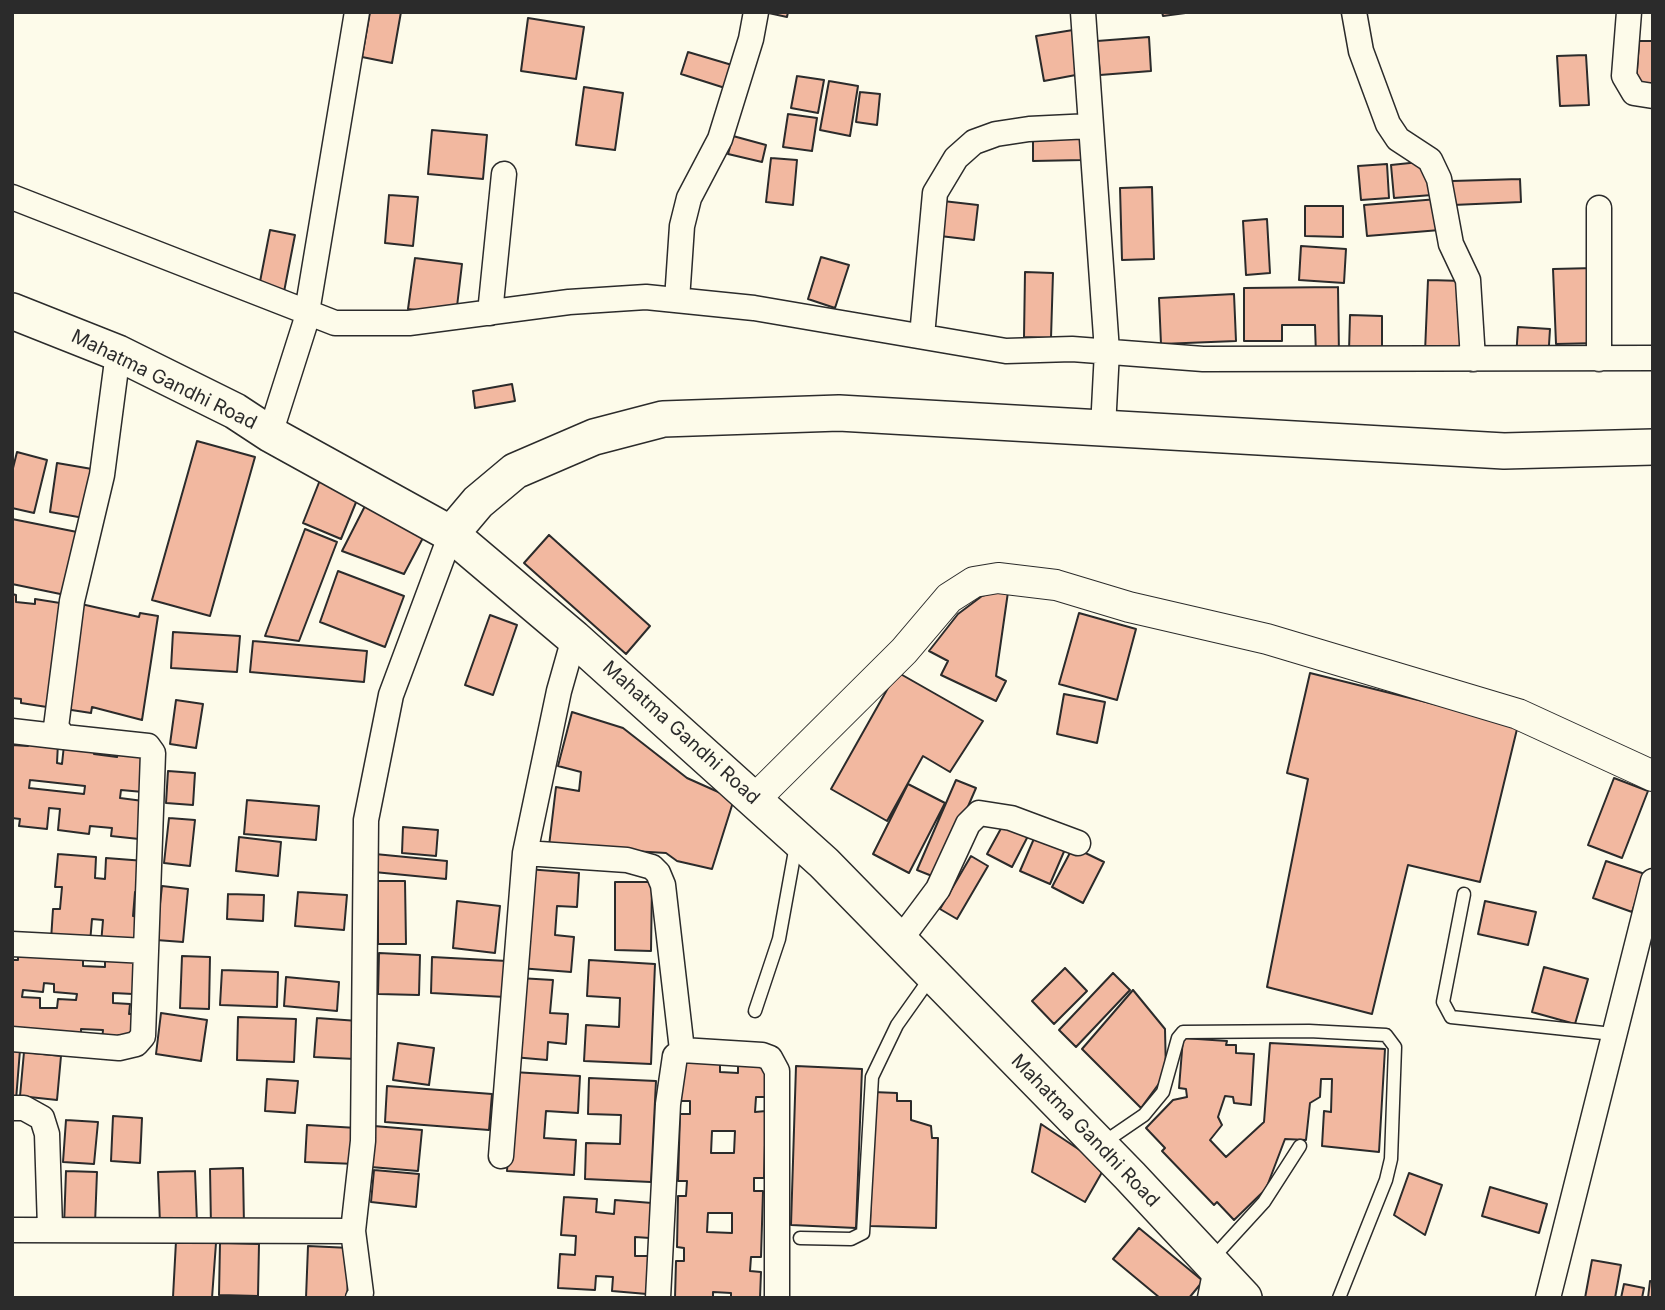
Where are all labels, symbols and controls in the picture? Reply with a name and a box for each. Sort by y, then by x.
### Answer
street label: Mahatma Gandhi Road [68,325,260,435]
street label: Mahatma Gandhi Road [598,657,764,809]
street label: Mahatma Gandhi Road [1006,1050,1164,1212]

